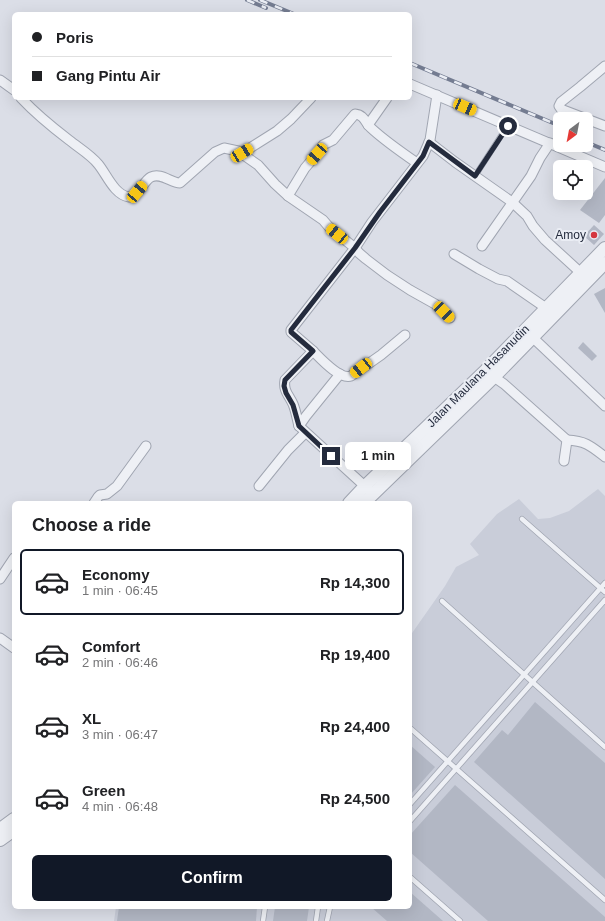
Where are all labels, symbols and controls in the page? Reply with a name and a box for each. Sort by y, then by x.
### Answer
text: Poris [56,29,94,46]
text: Gang Pintu Air [56,67,160,84]
car [452,97,478,117]
north arrow [553,112,593,152]
map controls [553,112,593,200]
route start [499,117,517,135]
car [305,141,329,167]
car [229,142,255,164]
button: locate [553,160,593,200]
car [125,179,149,205]
car [324,222,350,246]
place label: Amoy [555,228,586,242]
marker: Amoy [589,230,599,240]
car [431,299,457,325]
street label: Jalan Maulana Hasanudin [424,322,532,430]
car [348,356,374,380]
callout: 1 min [345,442,411,470]
route end [322,447,340,465]
text: 1 min [361,448,395,463]
text: Choose a ride [32,515,151,535]
icon: car [34,564,70,600]
text: Economy [82,566,150,583]
text: Rp 14,300 [320,574,390,591]
text: 1 min · 06:45 [82,583,158,598]
icon: car [34,636,70,672]
text: Comfort [82,638,140,655]
text: Rp 19,400 [320,646,390,663]
text: 2 min · 06:46 [82,655,158,670]
icon: car [34,708,70,744]
text: XL [82,710,101,727]
text: Rp 24,400 [320,718,390,735]
text: 3 min · 06:47 [82,727,158,742]
icon: car [34,780,70,816]
text: Green [82,782,125,799]
text: Rp 24,500 [320,790,390,807]
text: 4 min · 06:48 [82,799,158,814]
button: Confirm [32,855,392,901]

